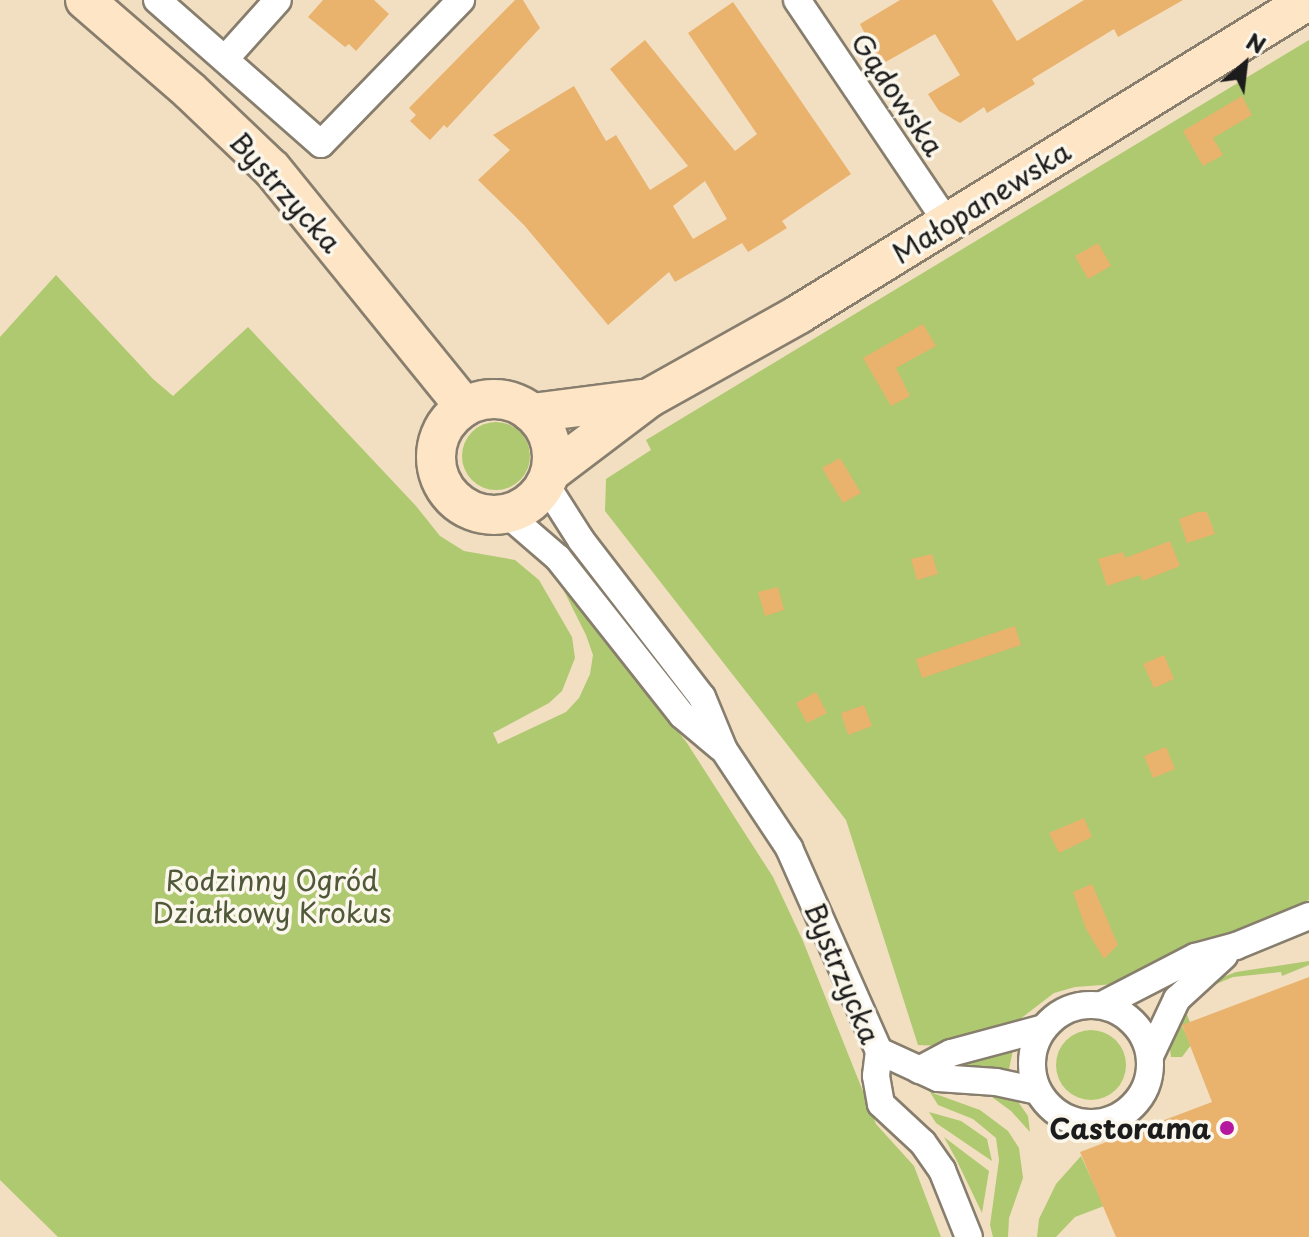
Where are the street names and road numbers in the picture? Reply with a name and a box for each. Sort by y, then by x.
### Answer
street label: Gądowska [845,26,951,162]
street label: Bystrzycka [223,125,349,259]
street label: Małopanewska [886,134,1076,270]
street label: Bystrzycka [798,897,888,1049]

